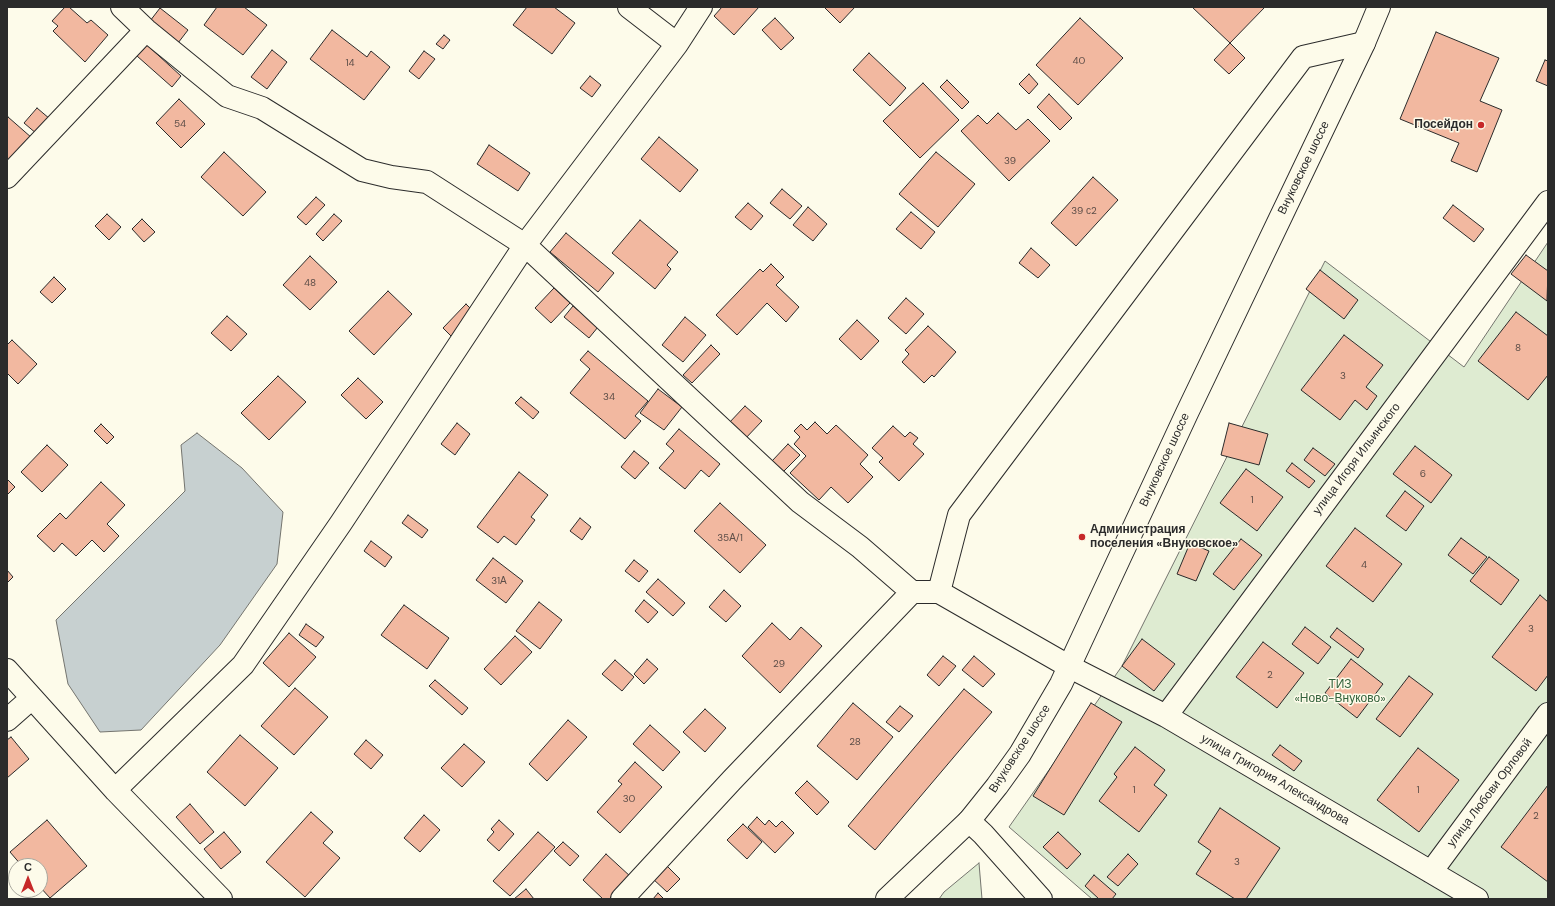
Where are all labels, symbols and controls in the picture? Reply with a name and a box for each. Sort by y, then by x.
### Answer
house number: 40 [1073,55,1085,67]
house number: 14 [345,57,355,69]
house number: 54 [174,118,186,130]
place label: Посейдон [1414,118,1473,132]
street label: Внуковское шоссе [1275,119,1333,217]
marker: Посейдон [1476,120,1486,130]
house number: 39 [1004,155,1016,167]
house number: 39 с2 [1071,205,1097,217]
house number: 48 [304,277,316,289]
house number: 8 [1515,342,1521,354]
house number: 3 [1340,370,1346,382]
house number: 34 [603,391,615,403]
street label: улица Игоря Ильинского [1310,400,1404,518]
street label: Внуковское шоссе [1137,411,1193,509]
house number: 6 [1420,468,1426,480]
house number: 1 [1250,494,1254,506]
place label: Администрация поселения «Внуковское» [1090,523,1238,551]
house number: 35А/1 [717,532,743,544]
marker: Администрация поселения «Внуковское» [1077,532,1087,542]
house number: 4 [1361,559,1367,571]
house number: 31А [491,575,507,587]
house number: 3 [1528,623,1534,635]
house number: 29 [773,658,785,670]
house number: 2 [1267,669,1273,681]
park label: ТИЗ «Ново-Внуково» [1294,678,1386,706]
street label: Внуковское шоссе [986,702,1054,796]
street label: улица Григория Александрова [1198,732,1352,828]
house number: 28 [849,736,861,748]
street label: улица Любови Орловой [1445,736,1535,850]
house number: 1 [1132,784,1136,796]
house number: 1 [1416,784,1420,796]
house number: 30 [623,793,635,805]
house number: 2 [1533,810,1539,822]
house number: 3 [1234,856,1240,868]
north arrow [8,858,48,898]
text: С [24,860,32,874]

